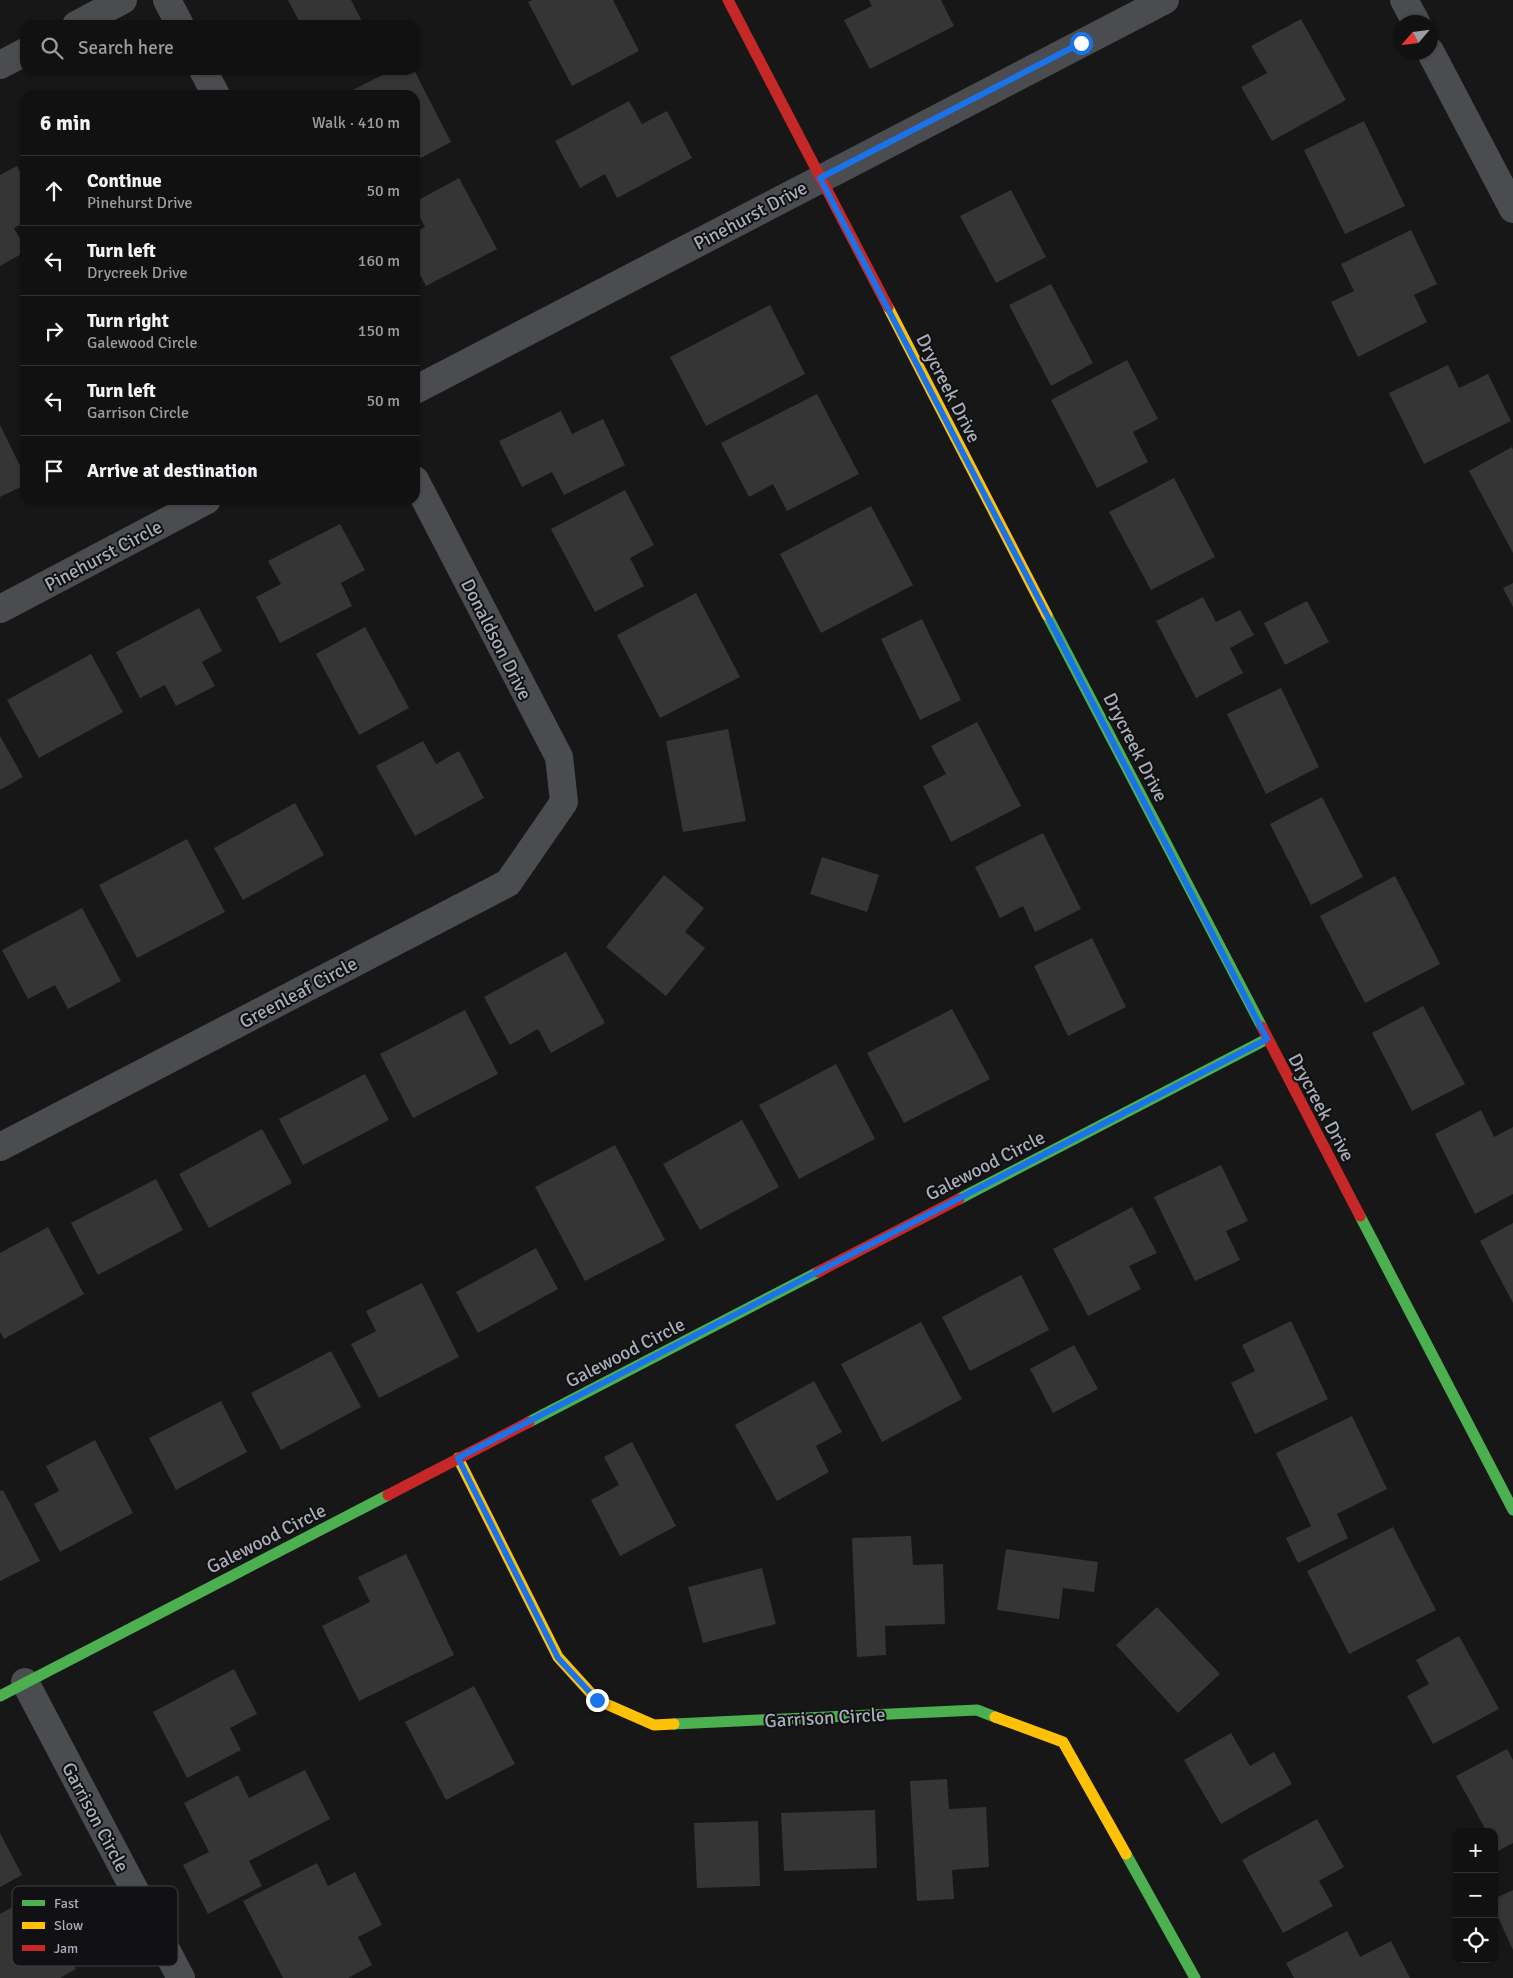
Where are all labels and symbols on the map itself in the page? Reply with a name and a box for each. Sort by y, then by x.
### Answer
north arrow [1393,15,1438,60]
route start [1070,32,1093,55]
street label: Pinehurst Drive [690,176,811,256]
street label: Drycreek Drive [910,330,986,447]
street label: Pinehurst Circle [41,515,166,597]
street label: Donaldson Drive [455,575,537,704]
street label: Drycreek Drive [1097,689,1173,806]
street label: Greenleaf Circle [235,952,362,1034]
street label: Drycreek Drive [1283,1049,1360,1166]
street label: Galewood Circle [922,1125,1049,1206]
street label: Galewood Circle [562,1312,689,1393]
street label: Galewood Circle [203,1498,330,1579]
route end [586,1689,609,1712]
street label: Garrison Circle [764,1703,886,1733]
street label: Garrison Circle [56,1758,134,1877]
legend [12,1886,178,1966]
text: Fast [54,1895,79,1912]
text: Slow [54,1917,83,1934]
text: Jam [54,1940,78,1957]

